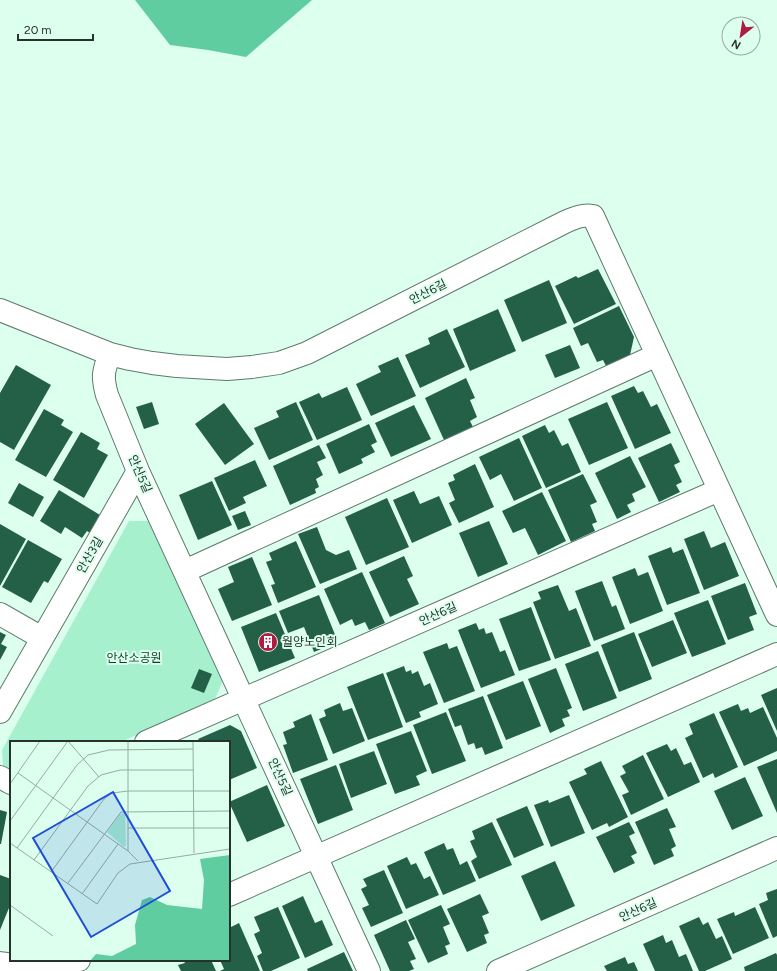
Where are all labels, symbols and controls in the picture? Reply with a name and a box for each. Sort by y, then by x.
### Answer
scale bar [18,16,93,42]
north arrow [721,16,761,56]
text: 20 m [24,23,52,37]
text: N [729,36,743,52]
street label: 안산6길 [407,277,449,307]
street label: 안산5길 [125,453,155,495]
street label: 안산3길 [74,534,106,576]
street label: 안산6길 [417,599,459,629]
building icon: 월양노인회 [257,631,279,653]
place label: 월양노인회 [282,635,337,649]
park label: 안산소공원 [106,651,162,665]
inset map [10,741,230,961]
street label: 안산5길 [265,756,295,798]
street label: 안산6길 [617,895,659,925]

